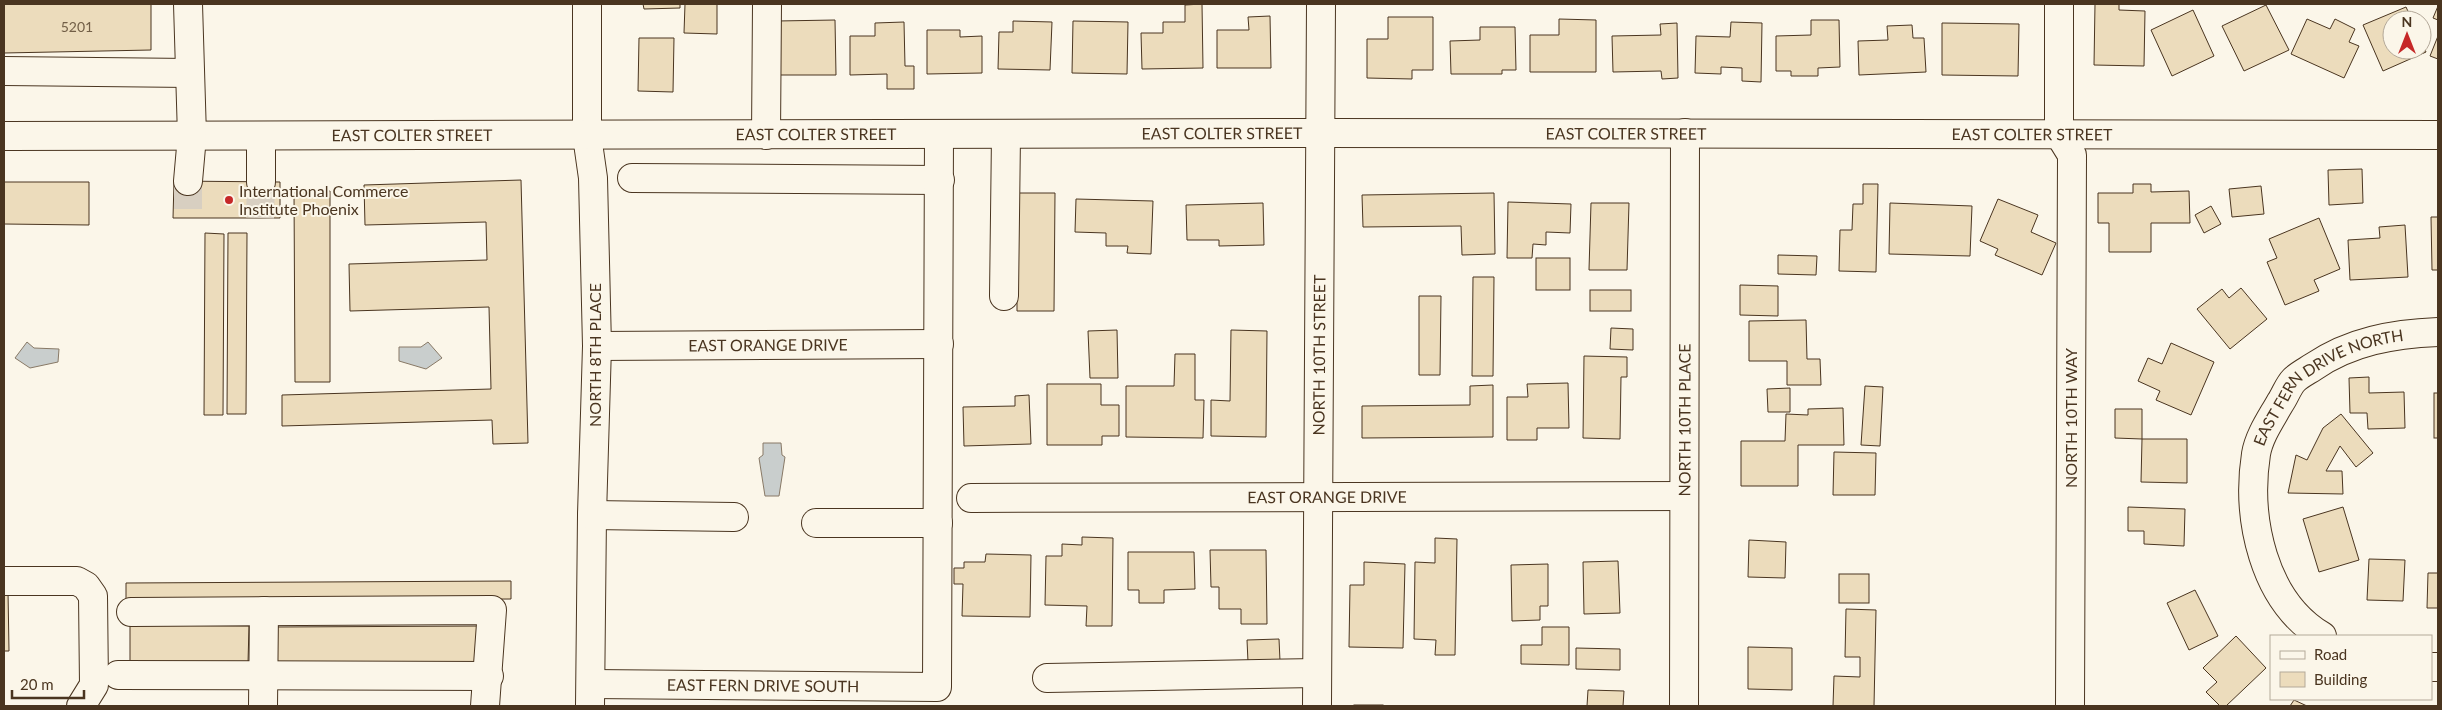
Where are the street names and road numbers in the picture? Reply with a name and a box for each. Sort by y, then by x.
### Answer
street label: EAST COLTER STREET [1142,123,1303,142]
street label: EAST COLTER STREET [1546,123,1707,143]
street label: EAST COLTER STREET [736,124,897,143]
street label: EAST COLTER STREET [1952,124,2113,143]
street label: EAST COLTER STREET [332,125,493,144]
street label: NORTH 10TH STREET [1309,274,1328,436]
street label: NORTH 8TH PLACE [585,283,604,427]
street label: EAST FERN DRIVE NORTH [2249,325,2404,448]
street label: EAST ORANGE DRIVE [688,335,848,354]
street label: NORTH 10TH PLACE [1674,343,1694,497]
street label: NORTH 10TH WAY [2061,348,2080,488]
street label: EAST ORANGE DRIVE [1247,487,1407,506]
street label: EAST FERN DRIVE SOUTH [667,675,859,695]

